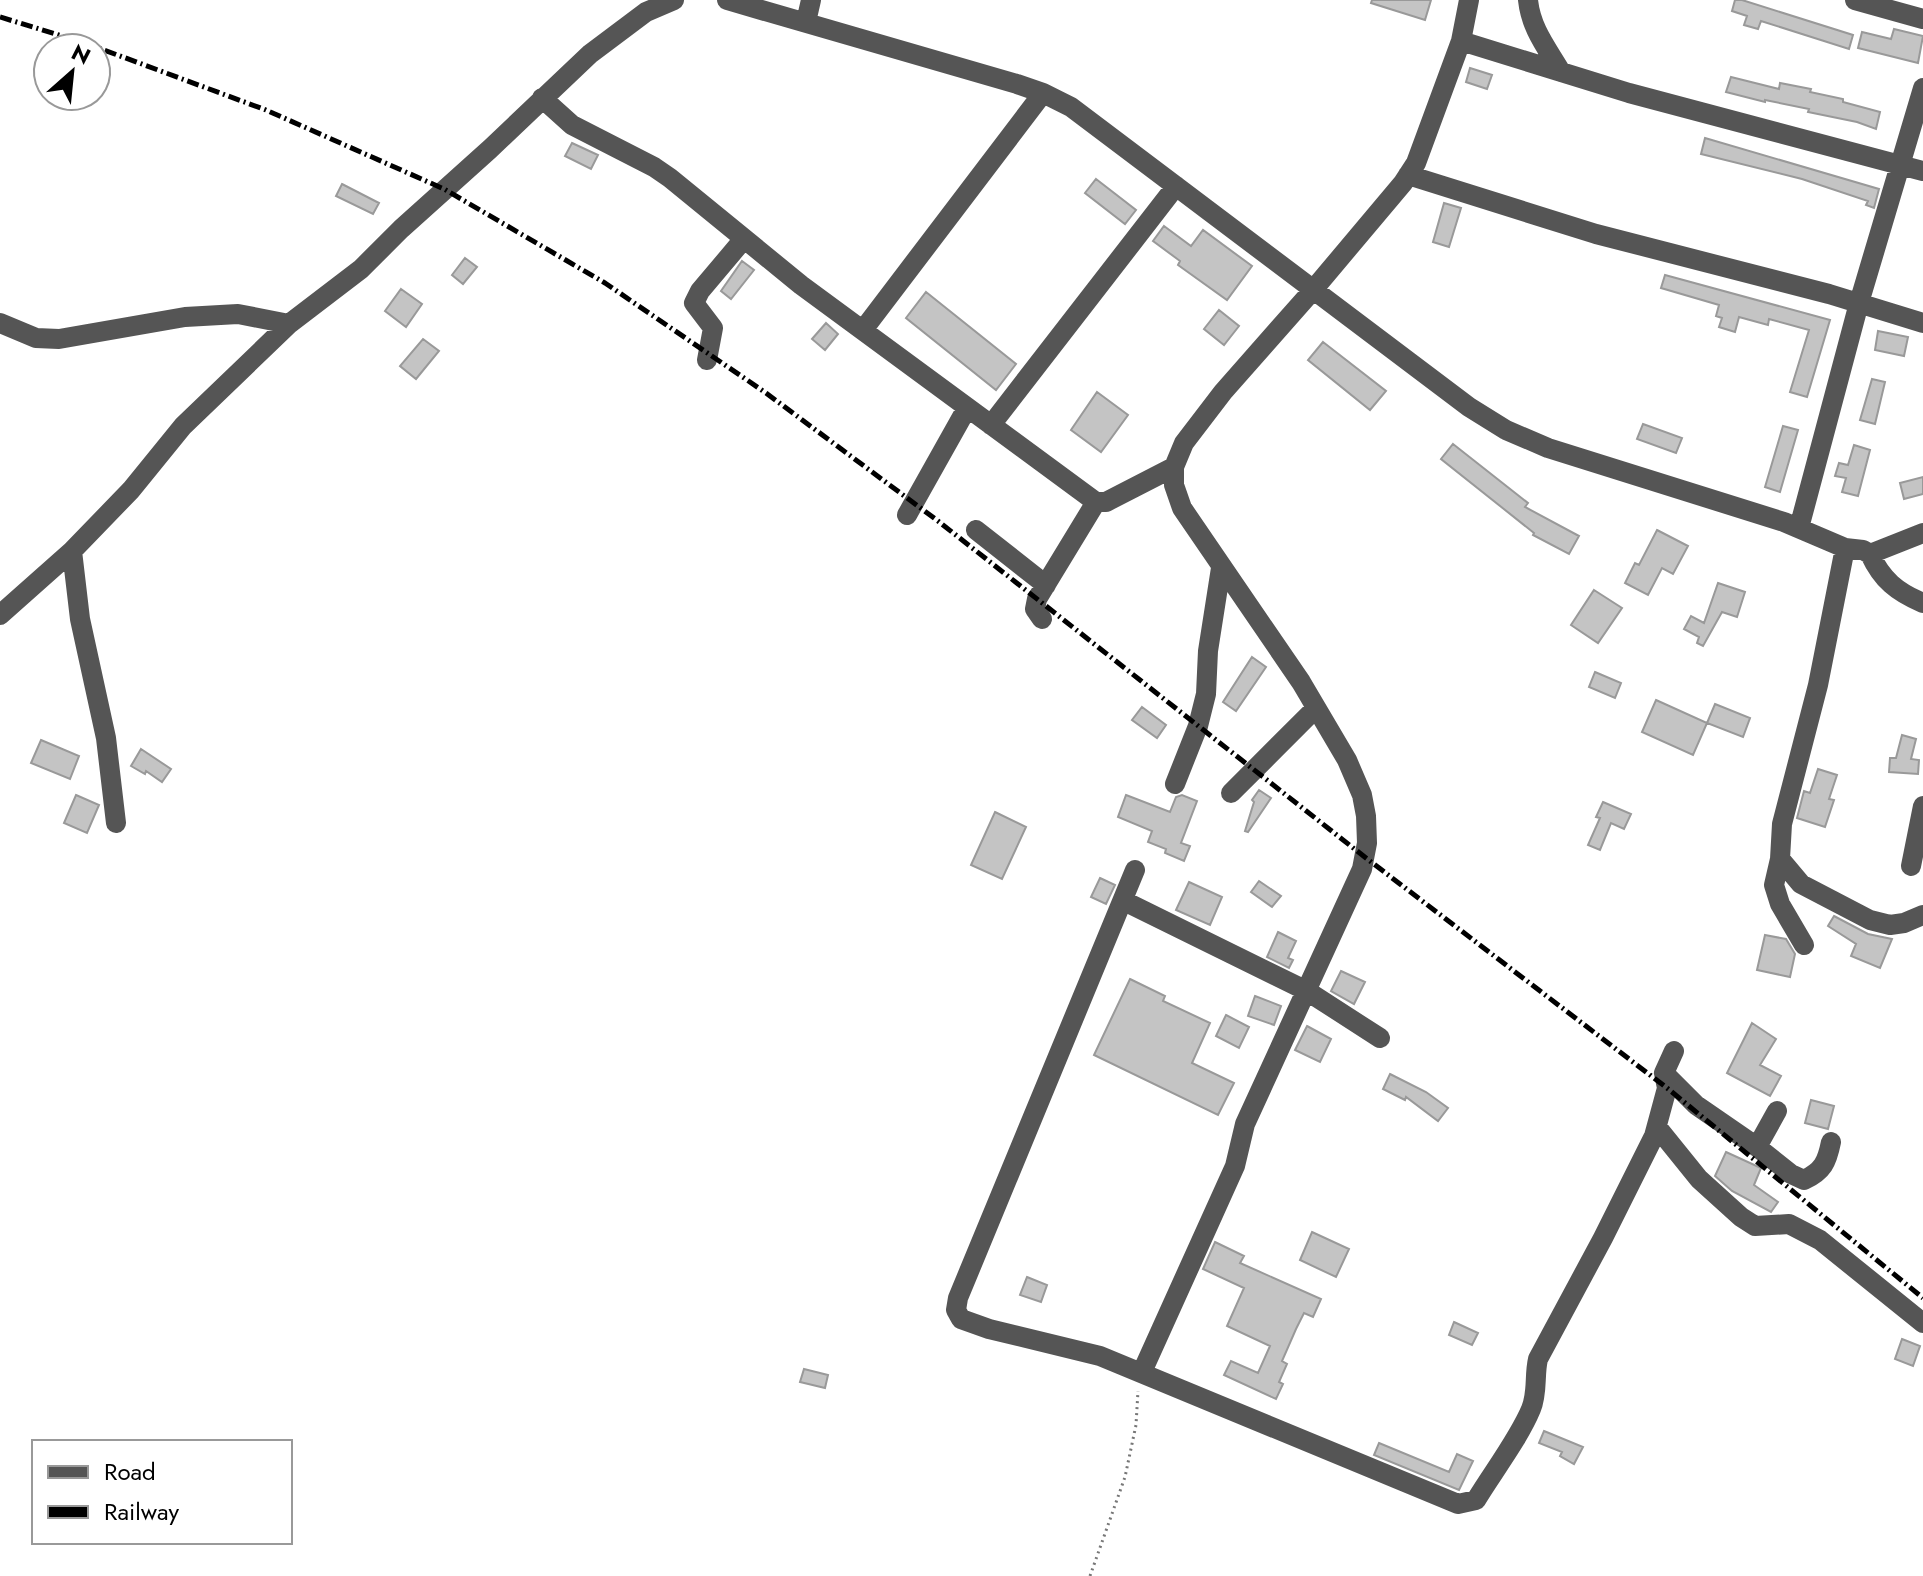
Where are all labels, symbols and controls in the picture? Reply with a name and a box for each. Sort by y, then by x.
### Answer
north arrow [32,32,112,112]
text: N [66,36,96,72]
legend [32,1440,292,1544]
text: Road [104,1454,156,1489]
text: Railway [104,1494,179,1529]

